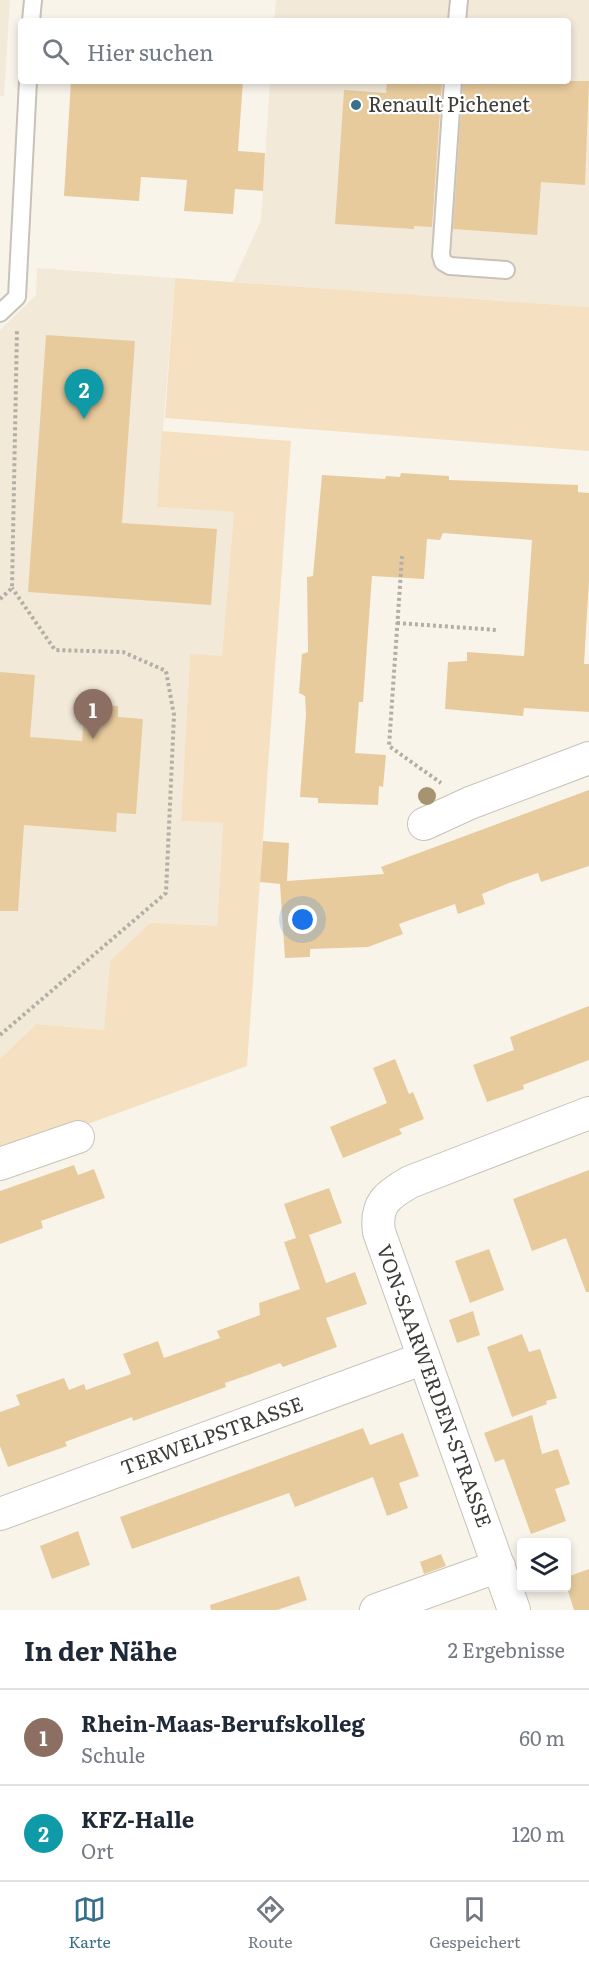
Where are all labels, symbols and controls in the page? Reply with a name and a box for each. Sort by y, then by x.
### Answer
search box [18,18,571,84]
icon: search [39,35,72,68]
text: Hier suchen [87,35,214,68]
place label: Renault Pichenet [368,88,530,118]
marker: Renault Pichenet [349,98,363,112]
pin: 2 [64,370,104,419]
pin: 1 [74,690,112,739]
your location [288,905,317,934]
street label: VON-SAARWERDEN-STRASSE [371,1240,501,1531]
street label: TERWELPSTRASSE [116,1387,307,1481]
map controls [517,1538,571,1592]
button: layers [517,1538,571,1592]
text: In der Nähe [24,1630,177,1669]
text: 2 Ergebnisse [448,1634,565,1664]
text: Rhein-Maas-Berufskolleg [81,1706,365,1739]
text: 1 [39,1722,48,1752]
text: 60 m [519,1722,565,1752]
text: Schule [81,1739,145,1769]
text: KFZ-Halle [81,1802,194,1835]
text: 2 [38,1818,49,1848]
text: 120 m [512,1818,565,1848]
text: Ort [81,1835,114,1865]
tab: Karte [68,1893,111,1953]
tab: Route [248,1893,292,1953]
tab: Gespeichert [429,1893,521,1953]

